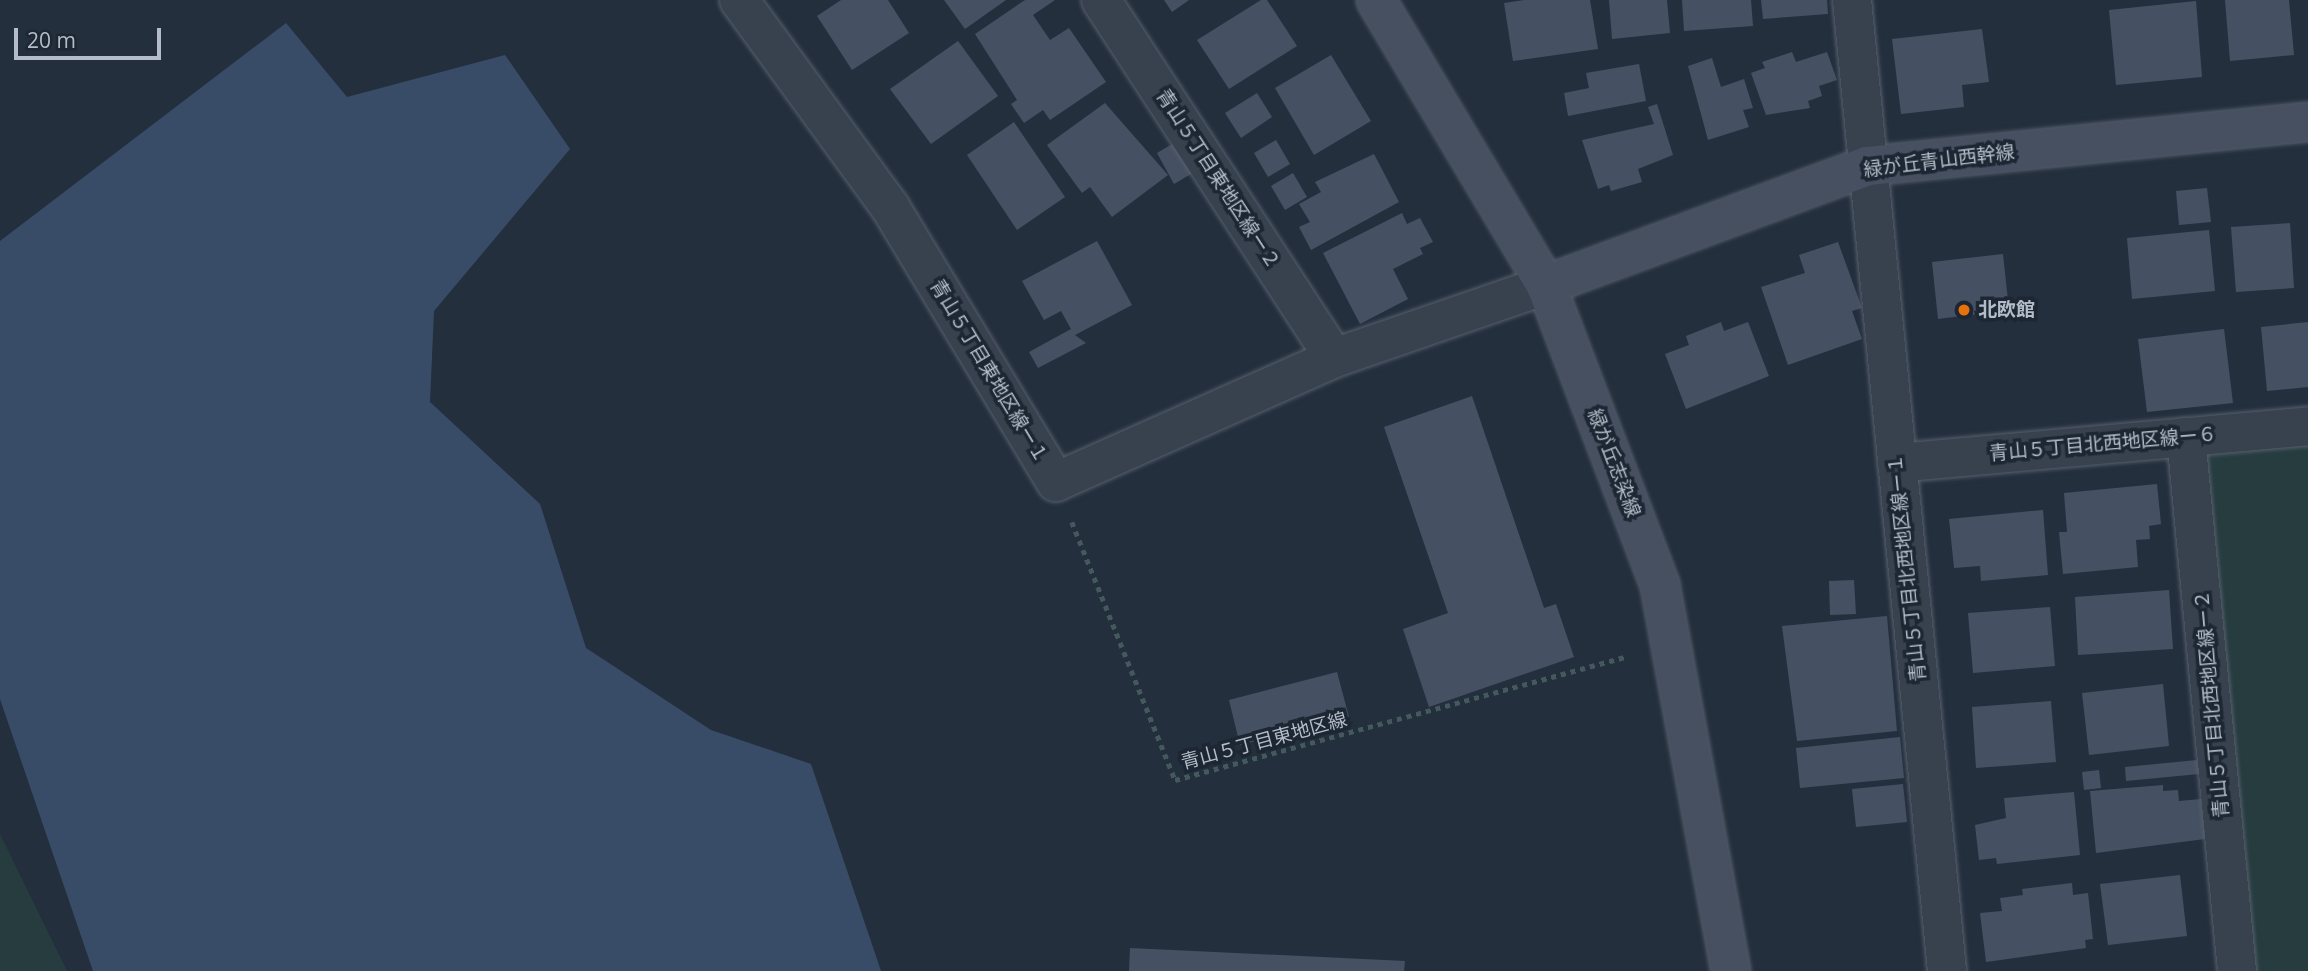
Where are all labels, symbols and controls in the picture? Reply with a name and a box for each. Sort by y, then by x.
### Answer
scale bar [18,14,164,58]
text: 20 m [27,26,76,54]
street label: 青山５丁目東地区線ー２ [1152,85,1284,273]
street label: 緑が丘青山西幹線 [1862,140,2016,182]
street label: 青山５丁目東地区線ー１ [925,276,1053,466]
place label: 北欧館 [1978,299,2035,321]
marker: 北欧館 [1956,302,1972,318]
street label: 緑が丘志染線 [1583,406,1645,520]
street label: 青山５丁目北西地区線ー６ [1988,423,2218,465]
street label: 青山５丁目北西地区線ー１ [1884,453,1930,683]
street label: 青山５丁目北西地区線ー２ [2191,589,2233,819]
street label: 青山５丁目東地区線 [1178,708,1350,774]

